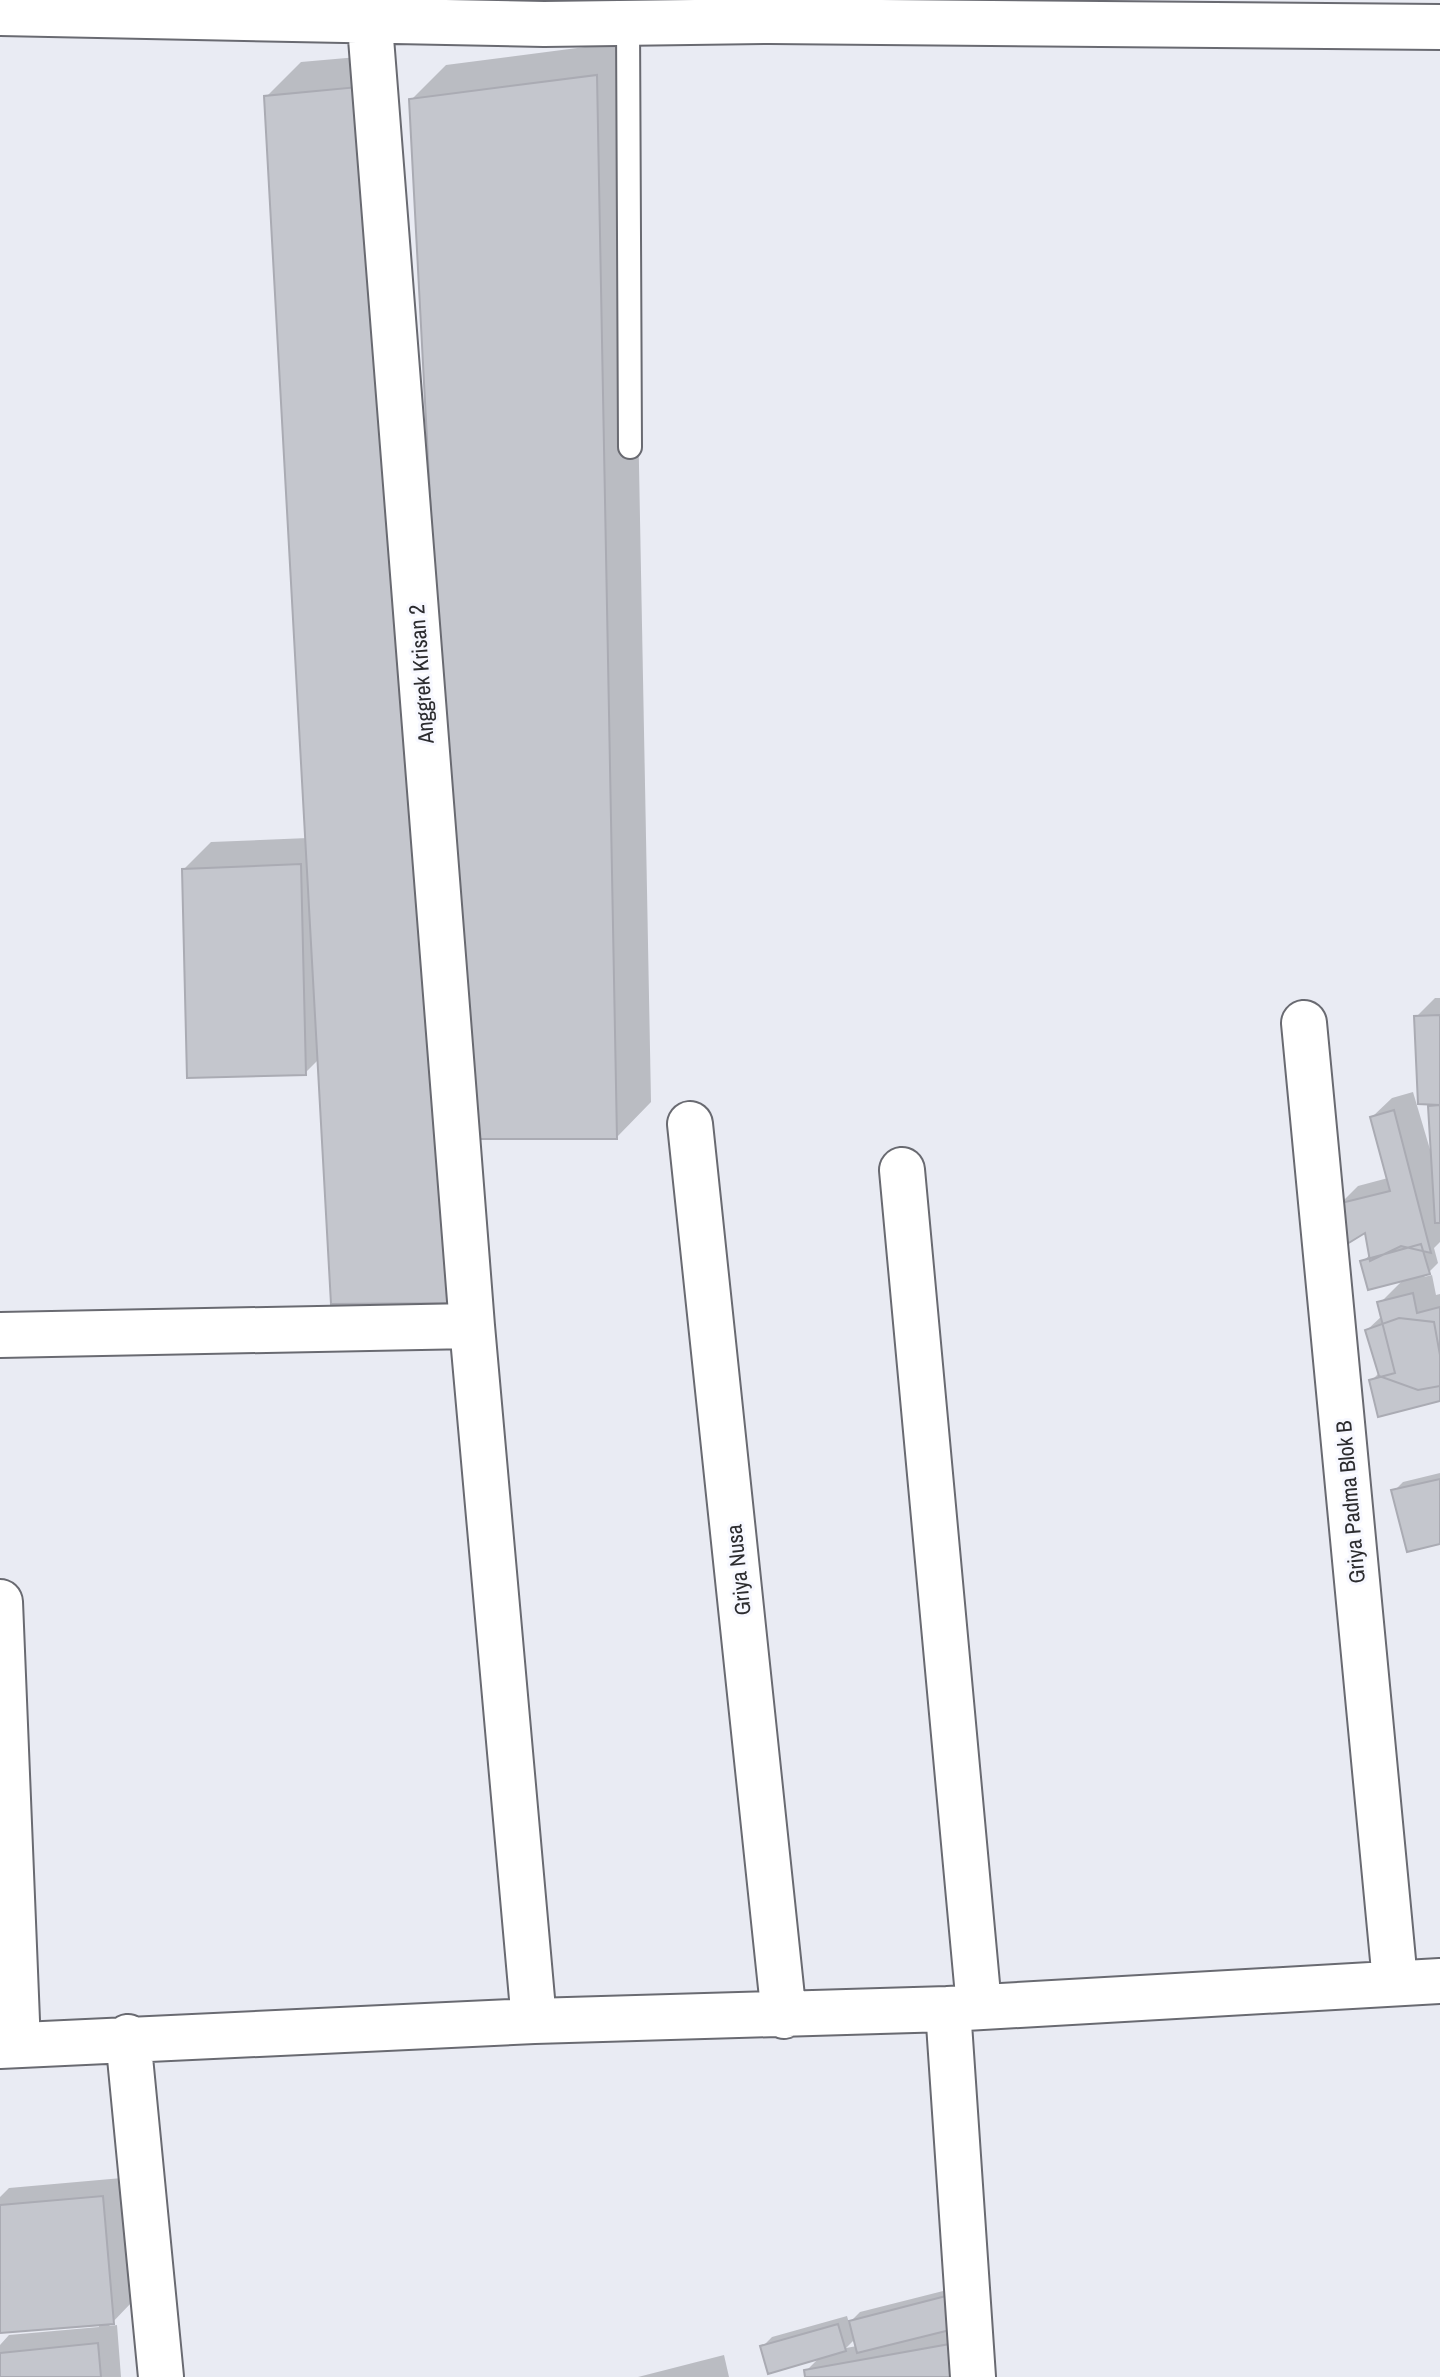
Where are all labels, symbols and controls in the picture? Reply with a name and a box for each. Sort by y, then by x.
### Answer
street label: Anggrek Krisan 2 [401,603,441,746]
street label: Griya Padma Blok B [1328,1419,1372,1585]
street label: Griya Nusa [718,1523,758,1617]

